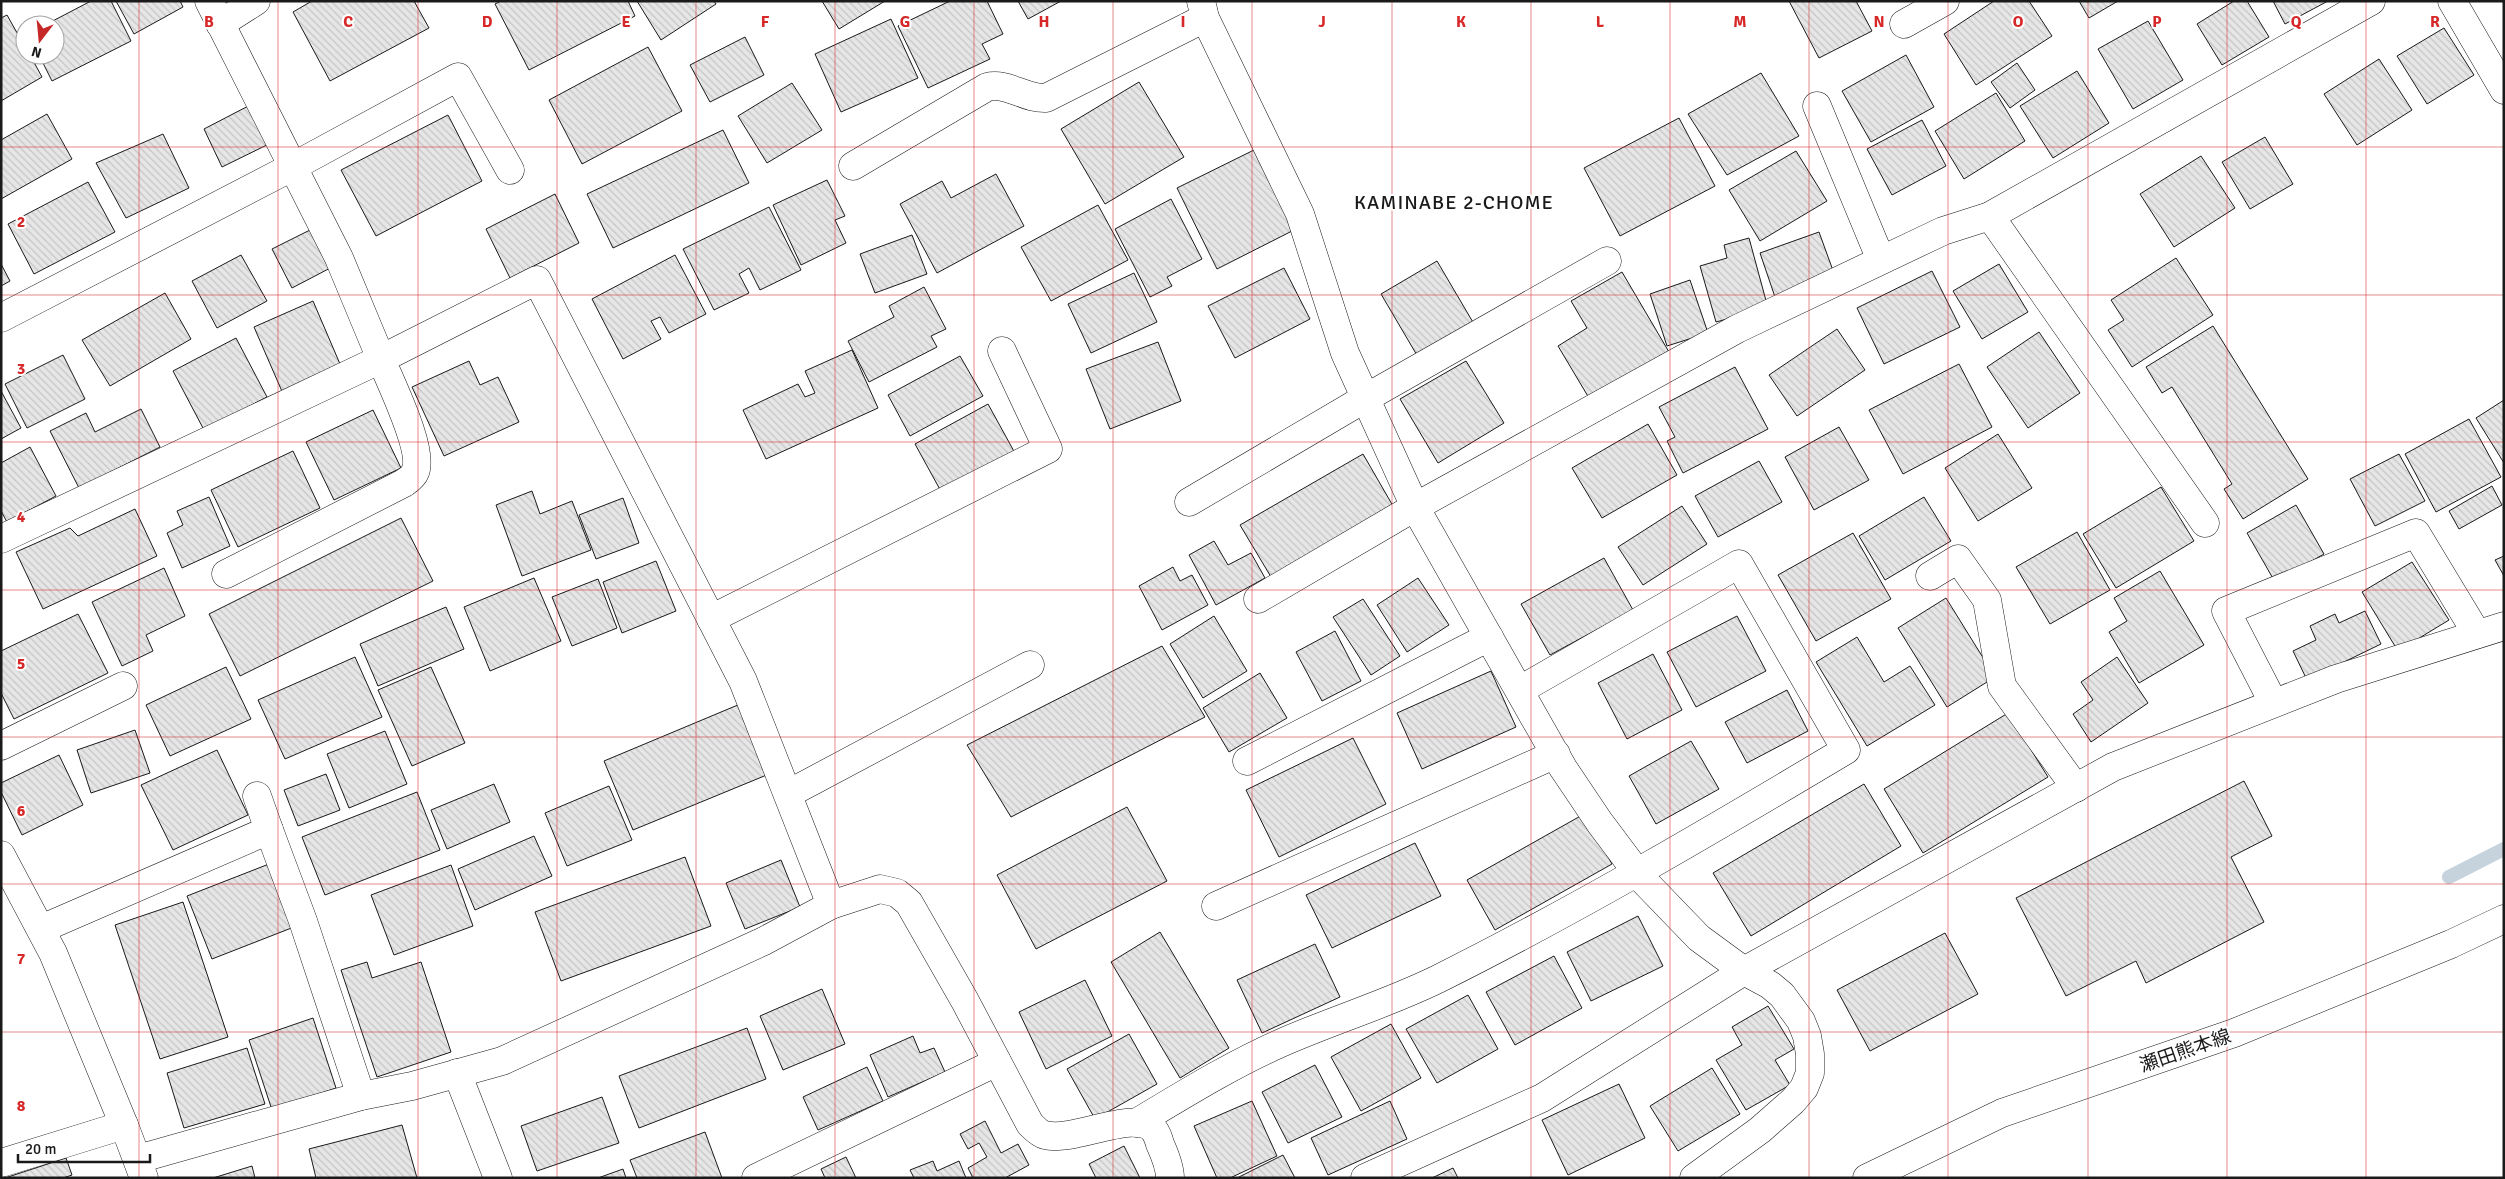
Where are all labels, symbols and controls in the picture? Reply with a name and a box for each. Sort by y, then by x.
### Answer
text: B [204,12,214,32]
text: C [343,12,353,32]
text: D [482,12,493,32]
text: E [621,12,631,32]
text: F [761,12,770,32]
text: G [900,12,910,32]
text: H [1039,12,1049,32]
text: I [1180,12,1186,32]
text: J [1318,12,1326,32]
text: K [1456,12,1466,32]
text: L [1596,12,1605,32]
text: M [1733,12,1747,32]
text: N [1873,12,1885,32]
text: O [2013,12,2024,32]
text: P [2152,12,2162,32]
text: Q [2291,12,2302,32]
text: R [2430,12,2440,32]
north arrow [15,15,65,65]
text: N [30,43,44,62]
district label: KAMINABE 2-CHOME [1354,190,1554,215]
text: 2 [17,212,25,232]
text: 3 [17,359,25,379]
text: 4 [17,507,26,527]
text: 5 [17,654,25,674]
text: 6 [17,801,26,821]
text: 7 [17,949,26,969]
street label: 瀬田熊本線 [2136,1024,2234,1078]
text: 8 [17,1096,26,1116]
scale bar [18,1132,150,1164]
text: 20 m [25,1140,56,1158]

